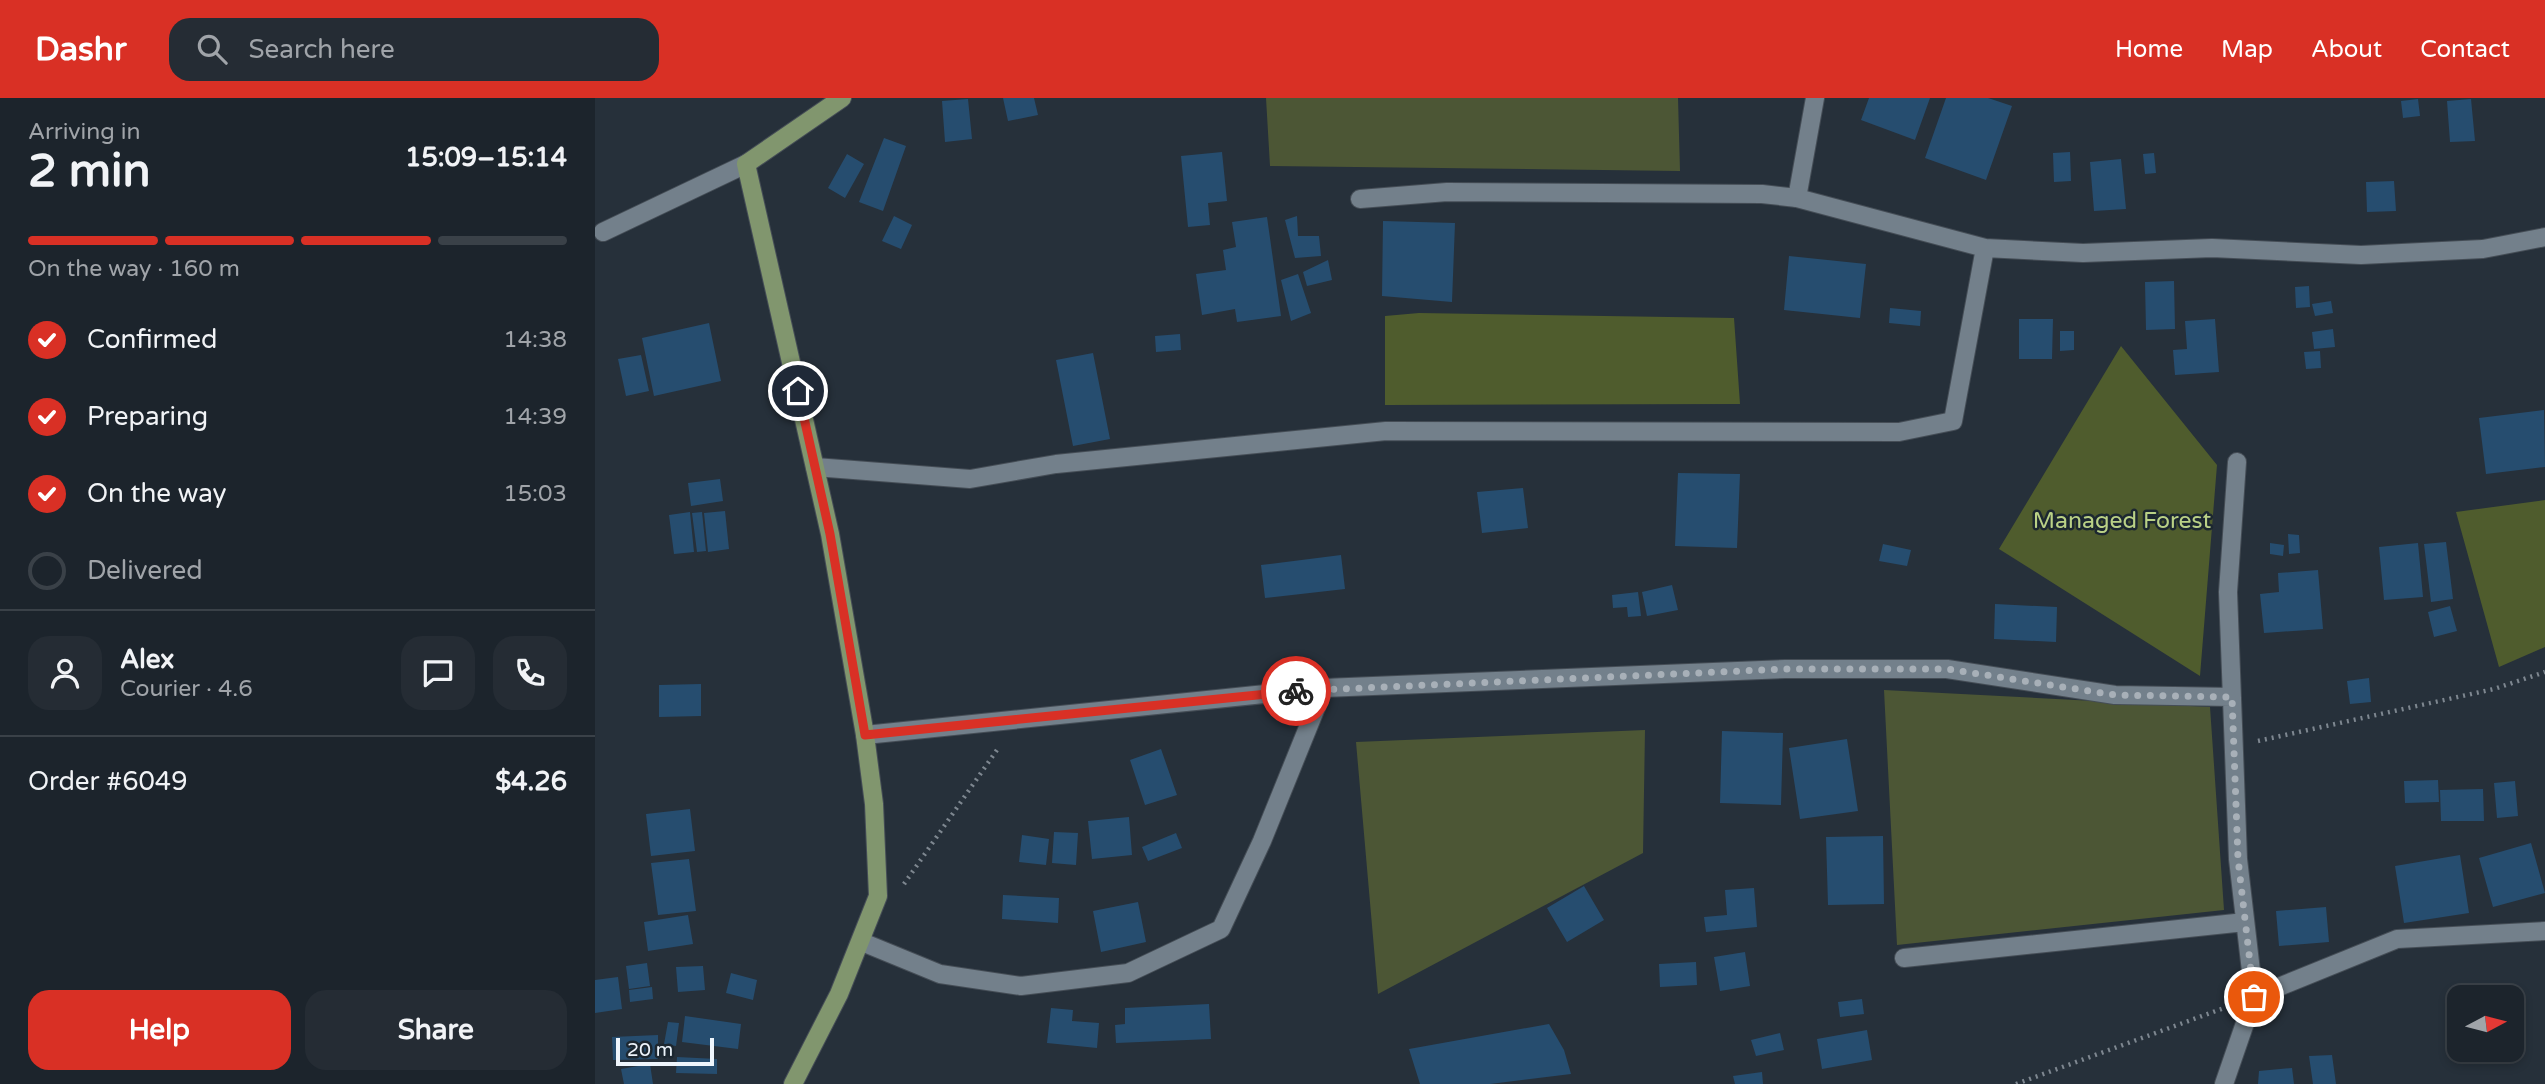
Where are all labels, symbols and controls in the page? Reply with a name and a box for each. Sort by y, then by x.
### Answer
search box [169,18,659,81]
text: Dashr [35,30,127,69]
icon: search [193,30,231,68]
text: Search here [249,34,395,65]
text: Home [2115,35,2183,64]
text: Map [2221,35,2273,64]
text: About [2311,35,2382,64]
text: Contact [2420,35,2510,64]
text: Arriving in [28,118,141,146]
text: 15:09–15:14 [405,142,567,173]
text: 2 min [28,144,151,199]
text: On the way · 160 m [28,255,240,283]
icon: check [28,321,66,359]
text: Confirmed [87,324,217,355]
text: 14:38 [503,326,567,354]
pin [768,361,828,421]
icon: home [779,372,817,410]
icon: check [28,398,66,436]
text: Preparing [87,401,208,432]
text: 14:39 [503,403,567,431]
icon: check [28,475,66,513]
text: On the way [87,478,227,509]
text: 15:03 [503,480,567,508]
park label: Managed Forest [2033,507,2211,535]
text: Delivered [87,555,203,586]
button: person [28,636,102,710]
button: chat [401,636,475,710]
button: phone [493,636,567,710]
text: Alex [120,644,174,675]
courier [1261,656,1331,726]
icon: bike [1277,672,1315,710]
text: Courier · 4.6 [120,675,253,703]
text: Order #6049 [28,766,188,797]
text: $4.26 [495,766,567,797]
pin [2224,967,2284,1027]
icon: bag [2235,978,2273,1016]
north arrow [2447,985,2523,1062]
map controls [2447,985,2524,1062]
button: Help [28,990,291,1070]
button: Share [305,990,567,1070]
scale bar [616,1035,714,1067]
text: 20 m [627,1039,673,1061]

